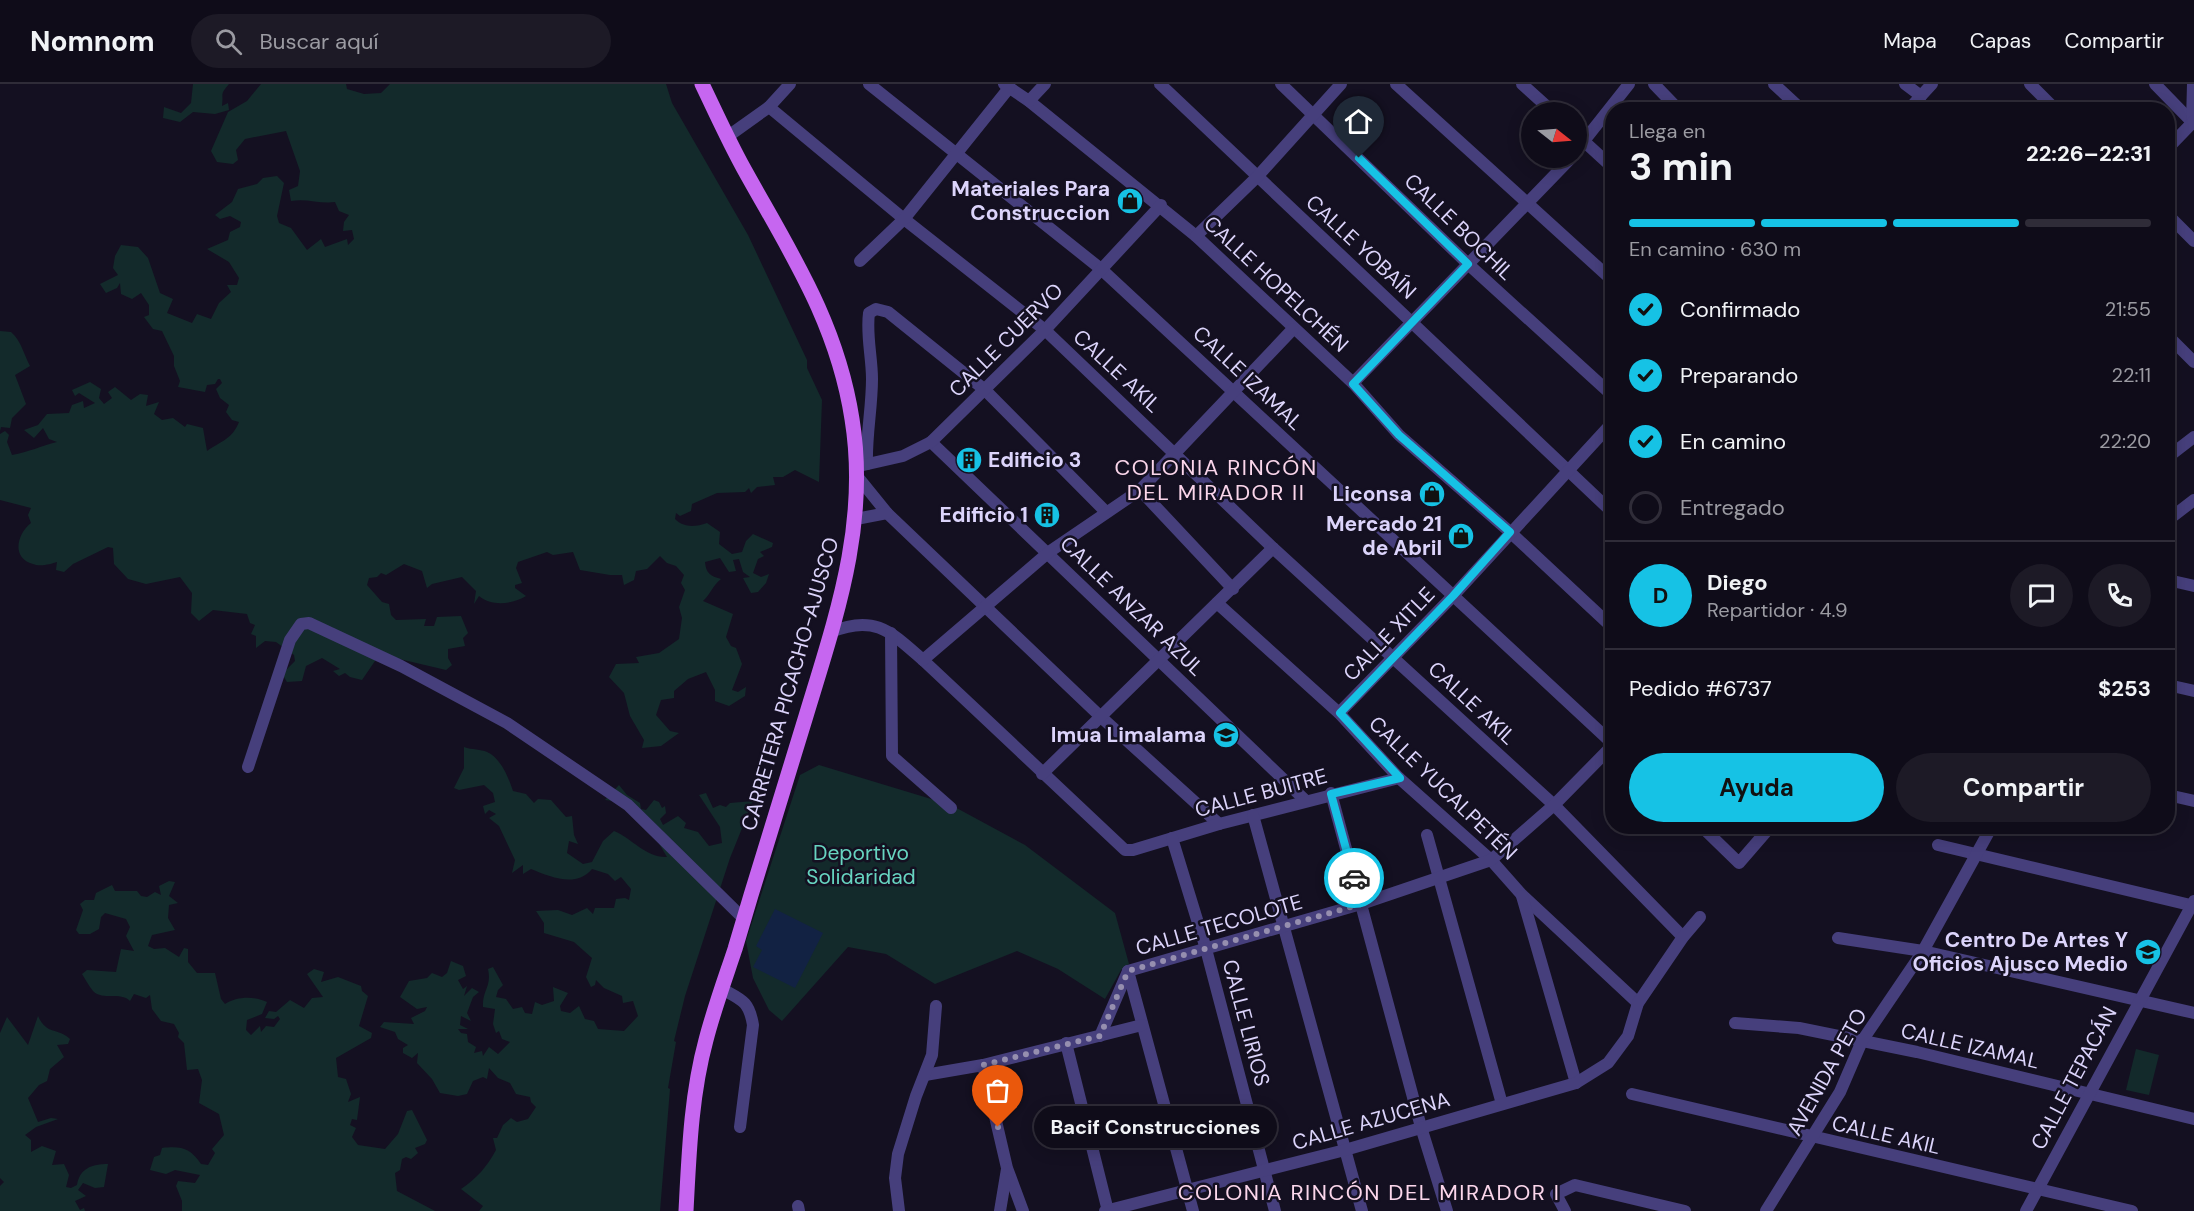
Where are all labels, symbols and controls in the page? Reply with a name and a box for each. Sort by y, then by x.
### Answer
search box [191,14,611,68]
text: Nomnom [30,23,155,60]
icon: search [212,25,245,58]
text: Buscar aquí [260,27,378,56]
text: Mapa [1883,27,1937,55]
text: Capas [1970,27,2031,55]
text: Compartir [2064,27,2164,55]
pin [1333,96,1384,158]
north arrow [1521,102,1587,168]
map controls [1521,102,1587,168]
icon: home [1342,105,1375,138]
text: Llega en [1629,118,1706,144]
text: 22:26–22:31 [2026,139,2151,168]
text: 3 min [1629,141,1733,192]
street label: CALLE BOCHIL [1398,167,1520,287]
place label: Materiales Para Construccion [951,175,1110,227]
shop icon: Materiales Para Construccion [1115,186,1145,216]
street label: CALLE YOBAÍN [1300,189,1422,305]
street label: CALLE HOPELCHÉN [1198,210,1354,358]
text: En camino · 630 m [1629,236,1801,262]
street label: CALLE CUERVO [943,277,1069,403]
icon: check [1629,293,1662,326]
text: Confirmado [1680,295,1800,324]
text: 21:55 [2105,296,2151,322]
street label: CALLE IZAMAL [1187,320,1309,436]
street label: CALLE AKIL [1067,323,1167,419]
icon: check [1629,359,1662,392]
text: Preparando [1680,361,1798,390]
text: 22:11 [2111,362,2151,388]
icon: check [1629,425,1662,458]
text: En camino [1680,427,1786,456]
text: 22:20 [2099,428,2151,454]
building icon: Edificio 3 [954,445,984,475]
place label: Edificio 3 [988,446,1081,474]
district label: COLONIA RINCÓN DEL MIRADOR II [1114,453,1318,507]
shop icon: Liconsa [1417,479,1447,509]
place label: Liconsa [1333,480,1412,508]
text: Entregado [1680,493,1785,522]
building icon: Edificio 1 [1032,500,1062,530]
place label: Edificio 1 [940,501,1028,529]
place label: Mercado 21 de Abril [1326,510,1442,562]
shop icon: Mercado 21 de Abril [1446,521,1476,551]
street label: CALLE ANZAR AZUL [1054,530,1210,682]
street label: CARRETERA PICACHO-AJUSCO [735,534,845,834]
button: chat [2010,564,2073,627]
button: phone [2088,564,2151,627]
text: Diego [1707,568,1768,597]
street label: CALLE XITLE [1337,581,1441,687]
text: D [1653,581,1668,610]
text: Repartidor · 4.9 [1707,597,1848,623]
street label: CALLE AKIL [1422,655,1522,751]
text: Pedido #6737 [1629,674,1772,703]
text: $253 [2098,674,2151,703]
street label: CALLE YUCALPETÉN [1363,710,1523,866]
school or university icon: Imua Limalama [1211,720,1241,750]
place label: Imua Limalama [1051,721,1206,749]
button: Ayuda [1629,753,1884,822]
button: Compartir [1896,753,2151,822]
street label: CALLE BUITRE [1192,762,1330,824]
park label: Deportivo Solidaridad [806,839,916,891]
courier [1324,848,1384,908]
icon: car [1338,862,1371,895]
street label: CALLE TECOLOTE [1132,888,1306,962]
place label: Centro De Artes Y Oficios Ajusco Medio [1912,926,2129,978]
school or university icon: Centro De Artes Y Oficios Ajusco Medio [2133,937,2163,967]
street label: CALLE LIRIOS [1216,957,1276,1089]
street label: CALLE TEPACÁN [2024,1001,2124,1155]
street label: AVENIDA PETO [1780,1003,1874,1141]
street label: CALLE IZAMAL [1898,1016,2042,1076]
pin [972,1065,1023,1127]
icon: bag [981,1074,1014,1107]
street label: CALLE AZUCENA [1289,1085,1453,1157]
callout: Bacif Construcciones [1034,1106,1277,1148]
street label: CALLE AKIL [1829,1109,1943,1161]
text: Bacif Construcciones [1050,1114,1261,1140]
district label: COLONIA RINCÓN DEL MIRADOR I [1178,1178,1560,1207]

